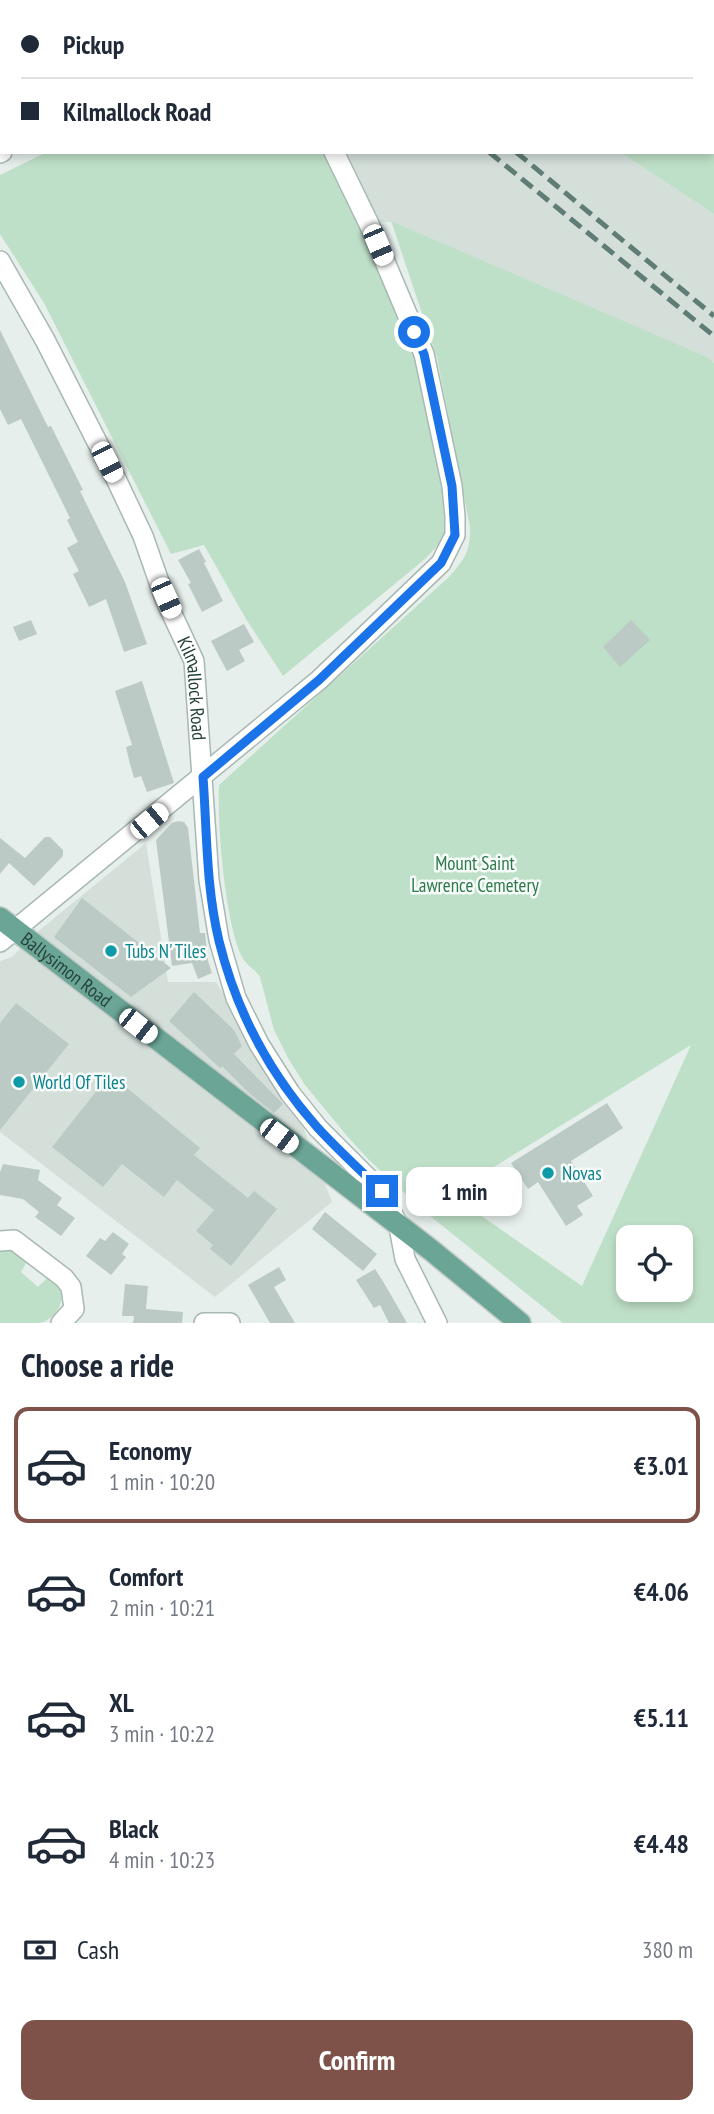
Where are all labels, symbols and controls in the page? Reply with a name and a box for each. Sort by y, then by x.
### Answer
text: Pickup [63,28,124,61]
text: Kilmallock Road [63,95,211,128]
car [361,222,396,268]
route start [398,316,430,348]
car [89,439,126,485]
car [148,575,185,621]
street label: Kilmallock Road [172,633,211,741]
car [127,799,172,843]
park label: Mount Saint Lawrence Cemetery [411,851,540,897]
street label: Ballysimon Road [16,927,117,1012]
place label: Tubs N' Tiles [125,939,206,963]
marker: Tubs N' Tiles [103,943,119,959]
car [115,1005,162,1047]
place label: World Of Tiles [33,1070,125,1094]
marker: World Of Tiles [11,1074,27,1090]
car [256,1115,303,1157]
place label: Novas [562,1161,602,1185]
marker: Novas [540,1165,556,1181]
callout: 1 min [406,1166,522,1216]
route end [366,1175,398,1207]
text: 1 min [441,1177,487,1206]
map controls [616,1225,693,1302]
button: locate [616,1225,693,1302]
text: Choose a ride [21,1344,174,1386]
icon: car [25,1434,88,1497]
text: Economy [109,1434,191,1467]
text: €3.01 [634,1449,689,1482]
text: 1 min · 10:20 [109,1467,215,1496]
icon: car [25,1560,88,1623]
text: Comfort [109,1560,183,1593]
text: €4.06 [634,1575,689,1608]
text: 2 min · 10:21 [109,1593,215,1622]
icon: car [25,1686,88,1749]
text: XL [109,1686,134,1719]
text: €5.11 [634,1701,689,1734]
text: 3 min · 10:22 [109,1719,215,1748]
icon: car [25,1812,88,1875]
text: Black [109,1812,159,1845]
text: €4.48 [634,1827,689,1860]
text: 4 min · 10:23 [109,1845,215,1874]
icon: cash [21,1931,59,1969]
text: Cash [77,1933,119,1966]
text: 380 m [642,1935,693,1964]
button: Confirm [21,2020,693,2100]

